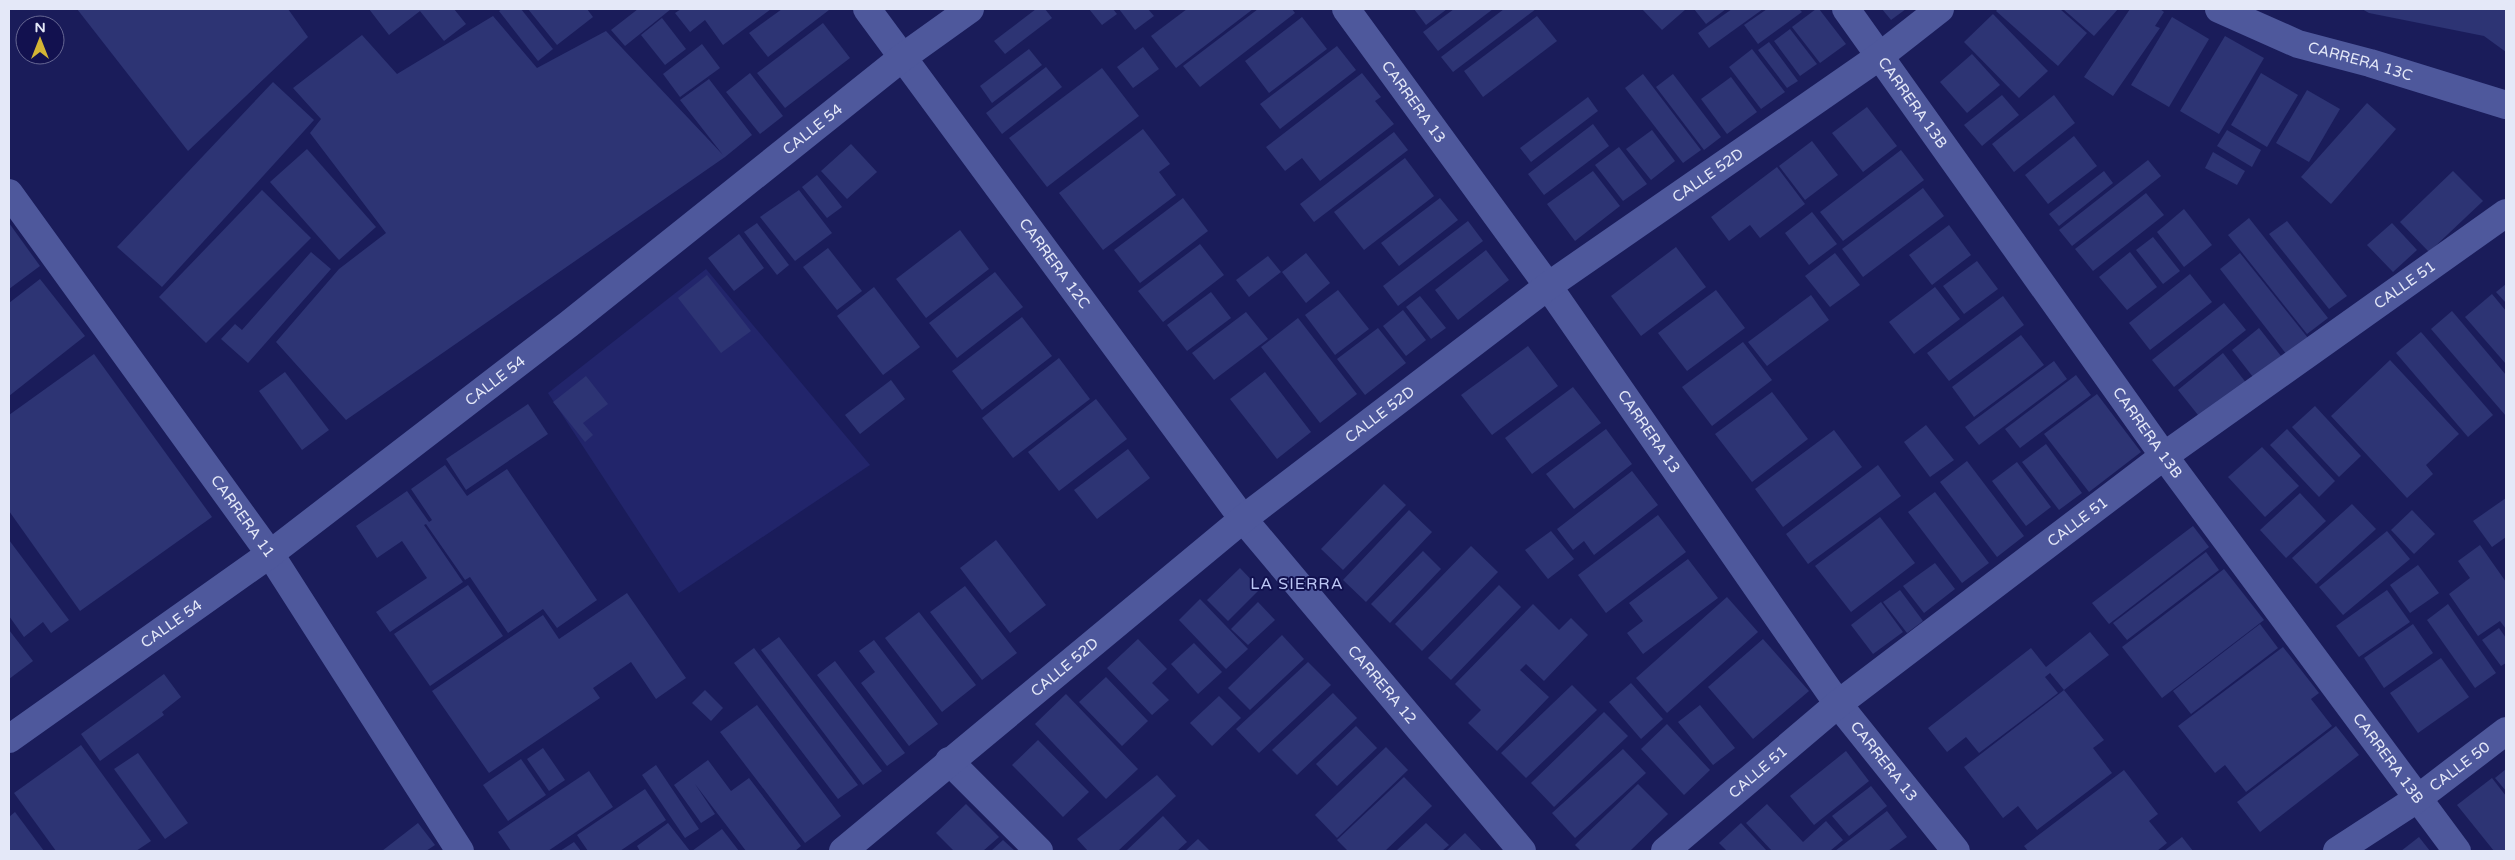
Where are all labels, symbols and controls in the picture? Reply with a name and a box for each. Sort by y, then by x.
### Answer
north arrow [15,15,65,65]
text: N [34,19,46,36]
street label: CARRERA 13C [2306,38,2415,85]
street label: CARRERA 13B [1874,54,1951,152]
street label: CARRERA 13 [1378,57,1450,147]
street label: CALLE 54 [779,100,846,159]
street label: CALLE 52D [1669,144,1747,206]
street label: CARRERA 12C [1015,215,1094,312]
street label: CALLE 51 [2371,257,2439,313]
street label: CALLE 54 [461,352,529,410]
street label: CALLE 52D [1342,382,1418,447]
street label: CARRERA 13B [2109,384,2186,482]
street label: CARRERA 13 [1614,386,1684,477]
street label: CARRERA 11 [207,472,279,561]
street label: CALLE 51 [2044,493,2111,551]
district label: LA SIERRA [1250,574,1344,594]
street label: CALLE 54 [137,596,206,652]
street label: CALLE 52D [1027,634,1102,700]
street label: CARRERA 12 [1344,642,1420,728]
street label: CARRERA 13B [2349,710,2428,807]
street label: CARRERA 13 [1847,718,1921,805]
street label: CALLE 50 [2426,738,2493,795]
street label: CALLE 51 [1725,742,1791,802]

